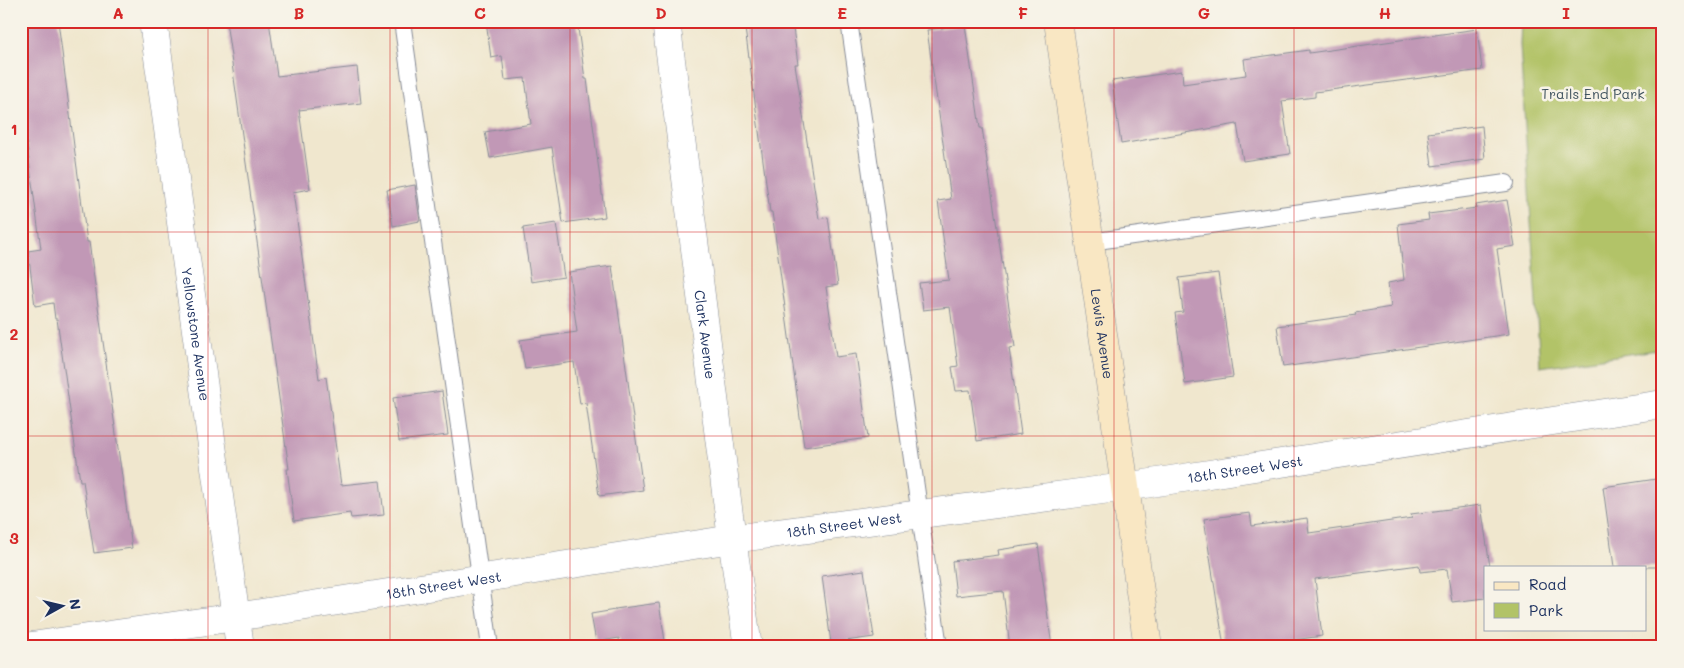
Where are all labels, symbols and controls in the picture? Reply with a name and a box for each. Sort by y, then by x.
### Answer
text: A [112,2,124,23]
text: B [294,2,304,23]
text: C [474,2,486,23]
text: D [655,2,667,23]
text: E [837,2,847,23]
text: F [1018,2,1028,23]
text: G [1198,2,1210,23]
text: H [1379,2,1391,23]
text: I [1562,2,1570,23]
park label: Trails End Park [1541,84,1645,103]
text: 1 [10,118,18,139]
street label: Yellowstone Avenue [178,266,215,402]
street label: Lewis Avenue [1087,287,1119,380]
street label: Clark Avenue [691,289,721,380]
text: 2 [10,323,19,344]
street label: 18th Street West [1186,450,1304,487]
street label: 18th Street West [785,507,903,541]
text: 3 [9,527,19,548]
street label: 18th Street West [384,566,502,603]
legend [1484,566,1646,630]
text: Road [1529,574,1566,594]
north arrow [38,580,88,630]
text: N [65,598,86,611]
text: Park [1529,600,1563,620]

